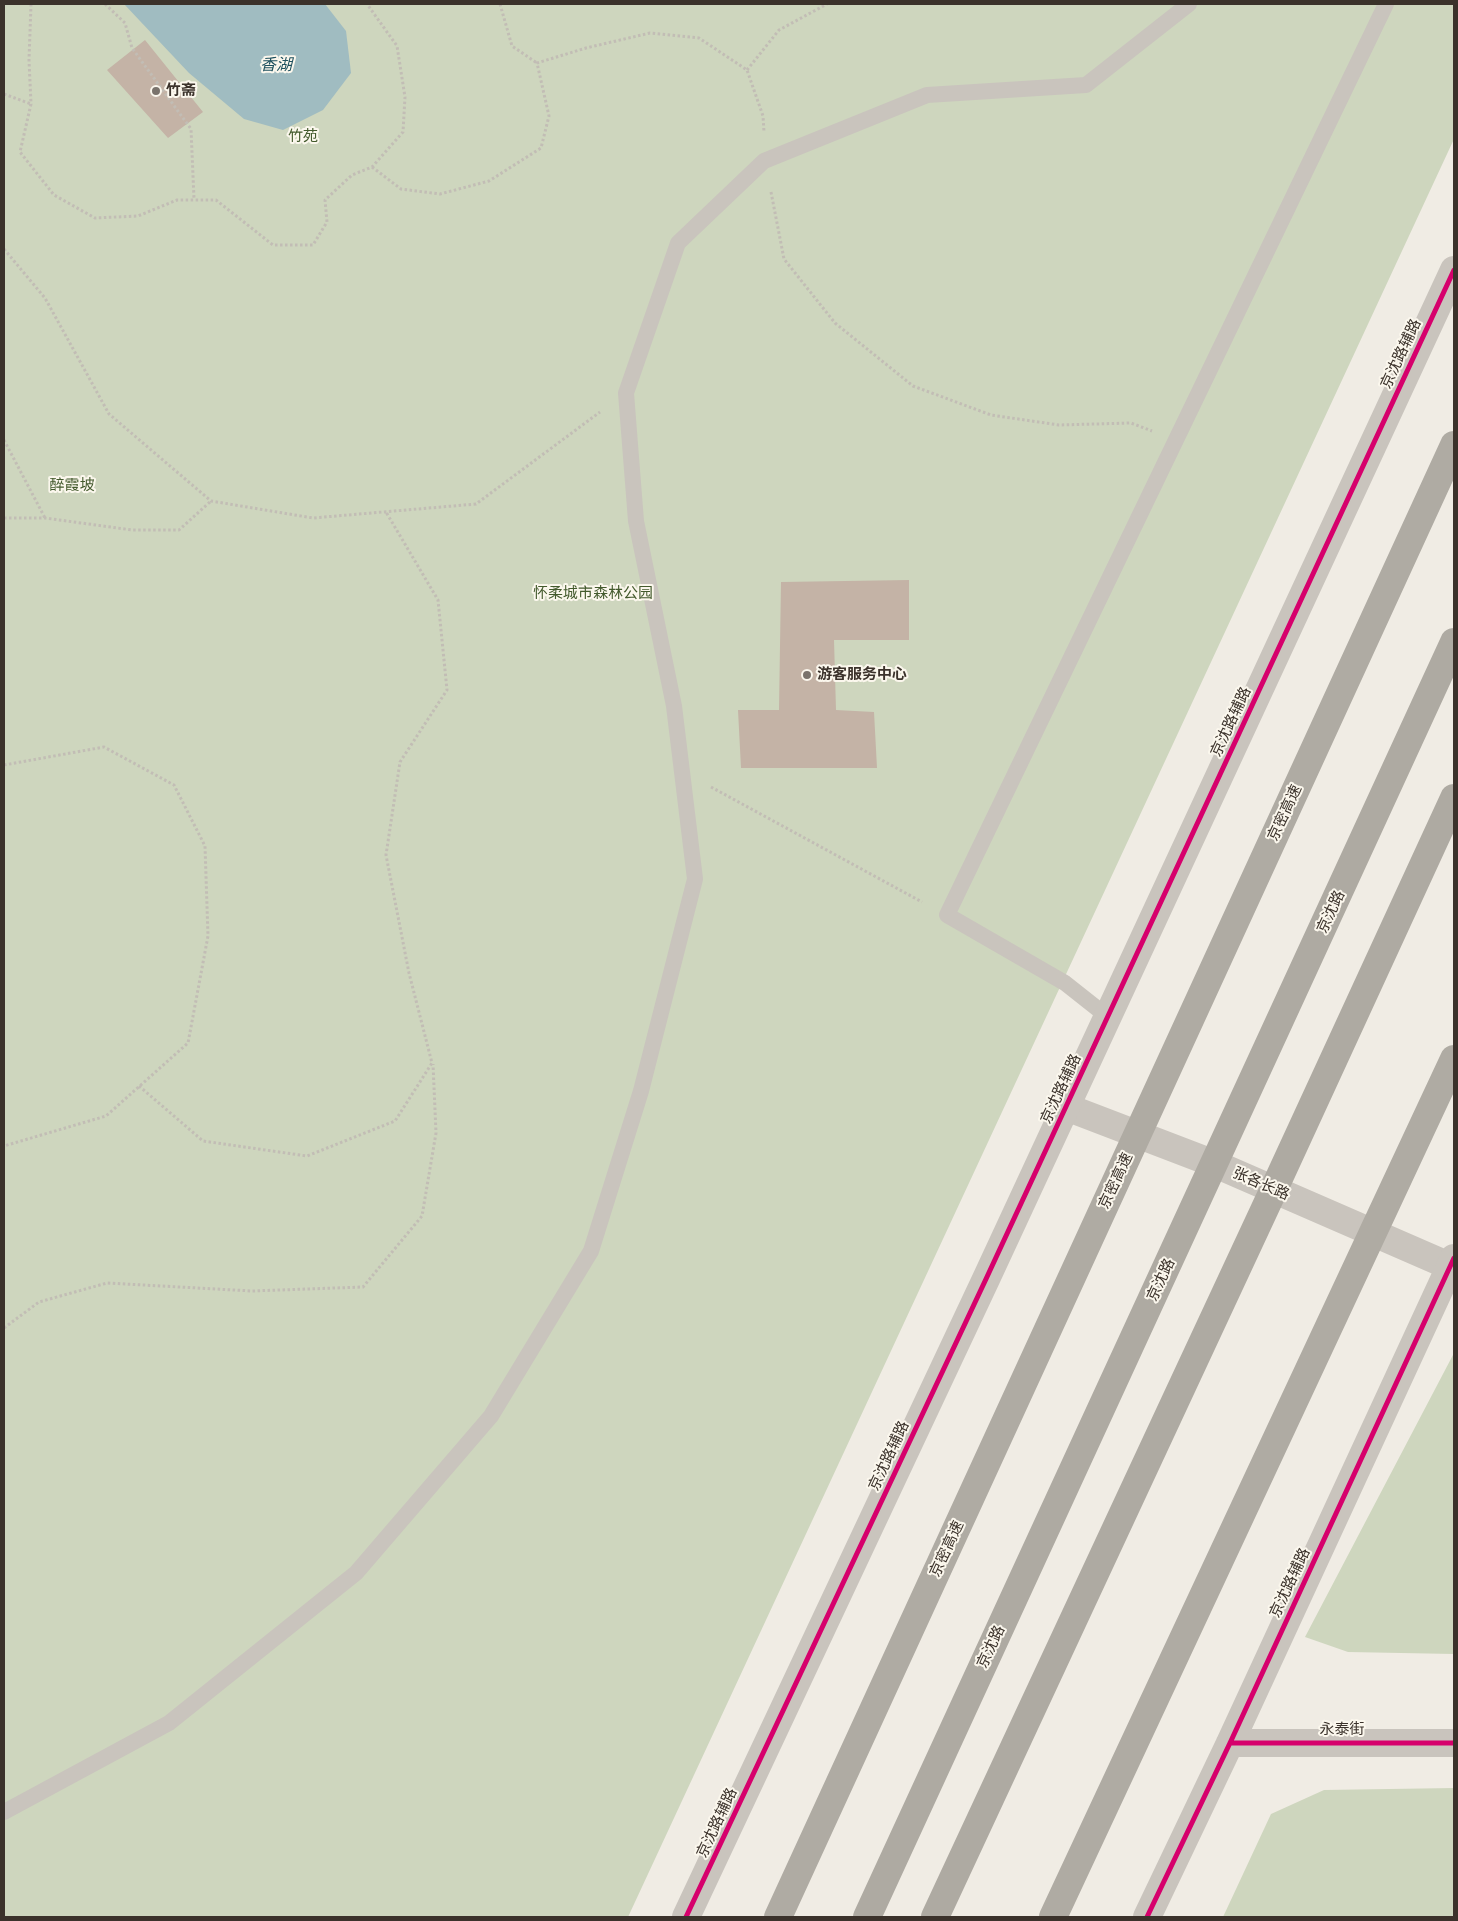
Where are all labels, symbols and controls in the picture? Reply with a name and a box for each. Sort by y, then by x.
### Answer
water label: 香湖 [260,55,292,75]
place label: 竹斋 [166,82,196,100]
marker: 竹斋 [150,85,162,97]
park label: 竹苑 [288,128,318,146]
street label: 京沈路辅路 [1377,316,1425,392]
park label: 醉霞坡 [50,477,94,495]
park label: 怀柔城市森林公园 [533,585,653,603]
place label: 游客服务中心 [817,666,907,684]
marker: 游客服务中心 [801,669,813,681]
street label: 京沈路辅路 [1207,684,1255,760]
street label: 京密高速 [1264,782,1306,844]
street label: 京沈路 [1313,888,1349,936]
street label: 京沈路辅路 [1037,1051,1085,1127]
street label: 京密高速 [1095,1150,1137,1212]
street label: 张各长路 [1230,1164,1292,1204]
street label: 京沈路 [1143,1256,1179,1304]
street label: 京沈路辅路 [865,1418,913,1494]
street label: 京密高速 [926,1518,968,1580]
street label: 京沈路辅路 [1266,1545,1314,1621]
street label: 京沈路 [973,1623,1009,1671]
street label: 永泰街 [1320,1721,1364,1739]
street label: 京沈路辅路 [693,1785,741,1861]

